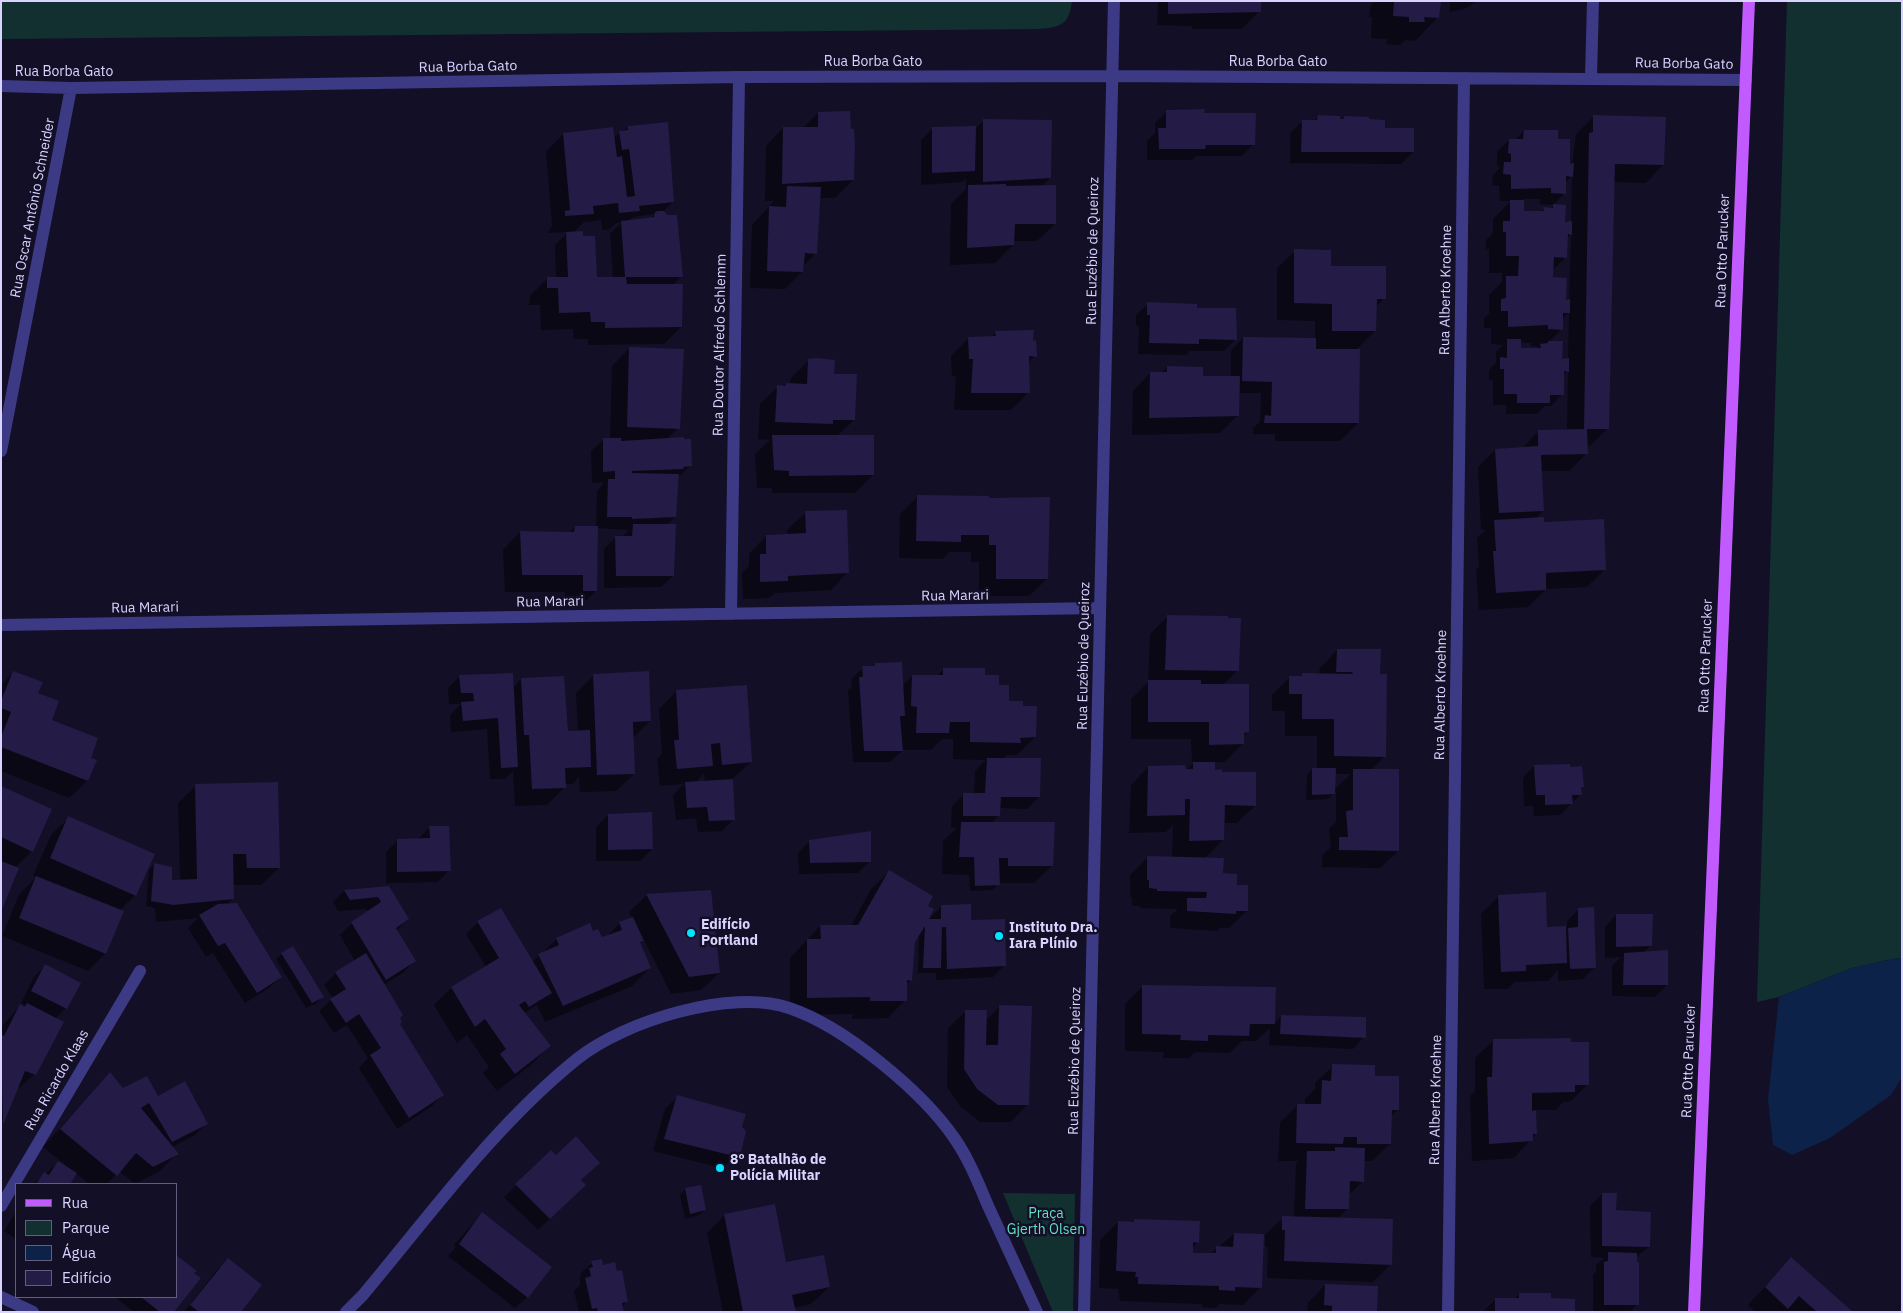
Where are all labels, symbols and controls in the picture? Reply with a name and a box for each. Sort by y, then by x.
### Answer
street label: Rua Borba Gato [824,54,922,70]
street label: Rua Borba Gato [1229,54,1327,70]
street label: Rua Borba Gato [1635,55,1733,73]
street label: Rua Borba Gato [419,58,517,76]
street label: Rua Borba Gato [15,64,113,80]
street label: Rua Oscar Antônio Schneider [7,117,59,299]
street label: Rua Euzébio de Queiroz [1083,177,1103,325]
street label: Rua Otto Parucker [1713,194,1733,308]
street label: Rua Alberto Kroehne [1436,225,1456,355]
street label: Rua Doutor Alfredo Schlemm [710,254,730,436]
street label: Rua Euzébio de Queiroz [1074,582,1094,730]
street label: Rua Marari [921,587,989,605]
street label: Rua Marari [516,593,584,611]
street label: Rua Marari [111,599,179,617]
street label: Rua Otto Parucker [1696,599,1716,713]
street label: Rua Alberto Kroehne [1431,630,1451,760]
place label: Edifício Portland [701,917,758,950]
place label: Instituto Dra. Iara Plínio [1009,920,1098,952]
marker: Edifício Portland [685,927,697,939]
marker: Instituto Dra. Iara Plínio [993,930,1005,942]
street label: Rua Euzébio de Queiroz [1065,987,1085,1135]
street label: Rua Otto Parucker [1679,1004,1699,1118]
street label: Rua Ricardo Klaas [21,1027,93,1133]
street label: Rua Alberto Kroehne [1426,1035,1446,1165]
place label: 8º Batalhão de Polícia Militar [730,1152,826,1184]
marker: 8º Batalhão de Polícia Militar [714,1162,726,1174]
legend [15,1183,178,1298]
text: Rua [62,1193,88,1212]
park label: Praça Gjerth Olsen [1007,1206,1085,1238]
text: Parque [62,1218,110,1237]
text: Água [62,1243,96,1262]
text: Edifício [62,1268,111,1287]

